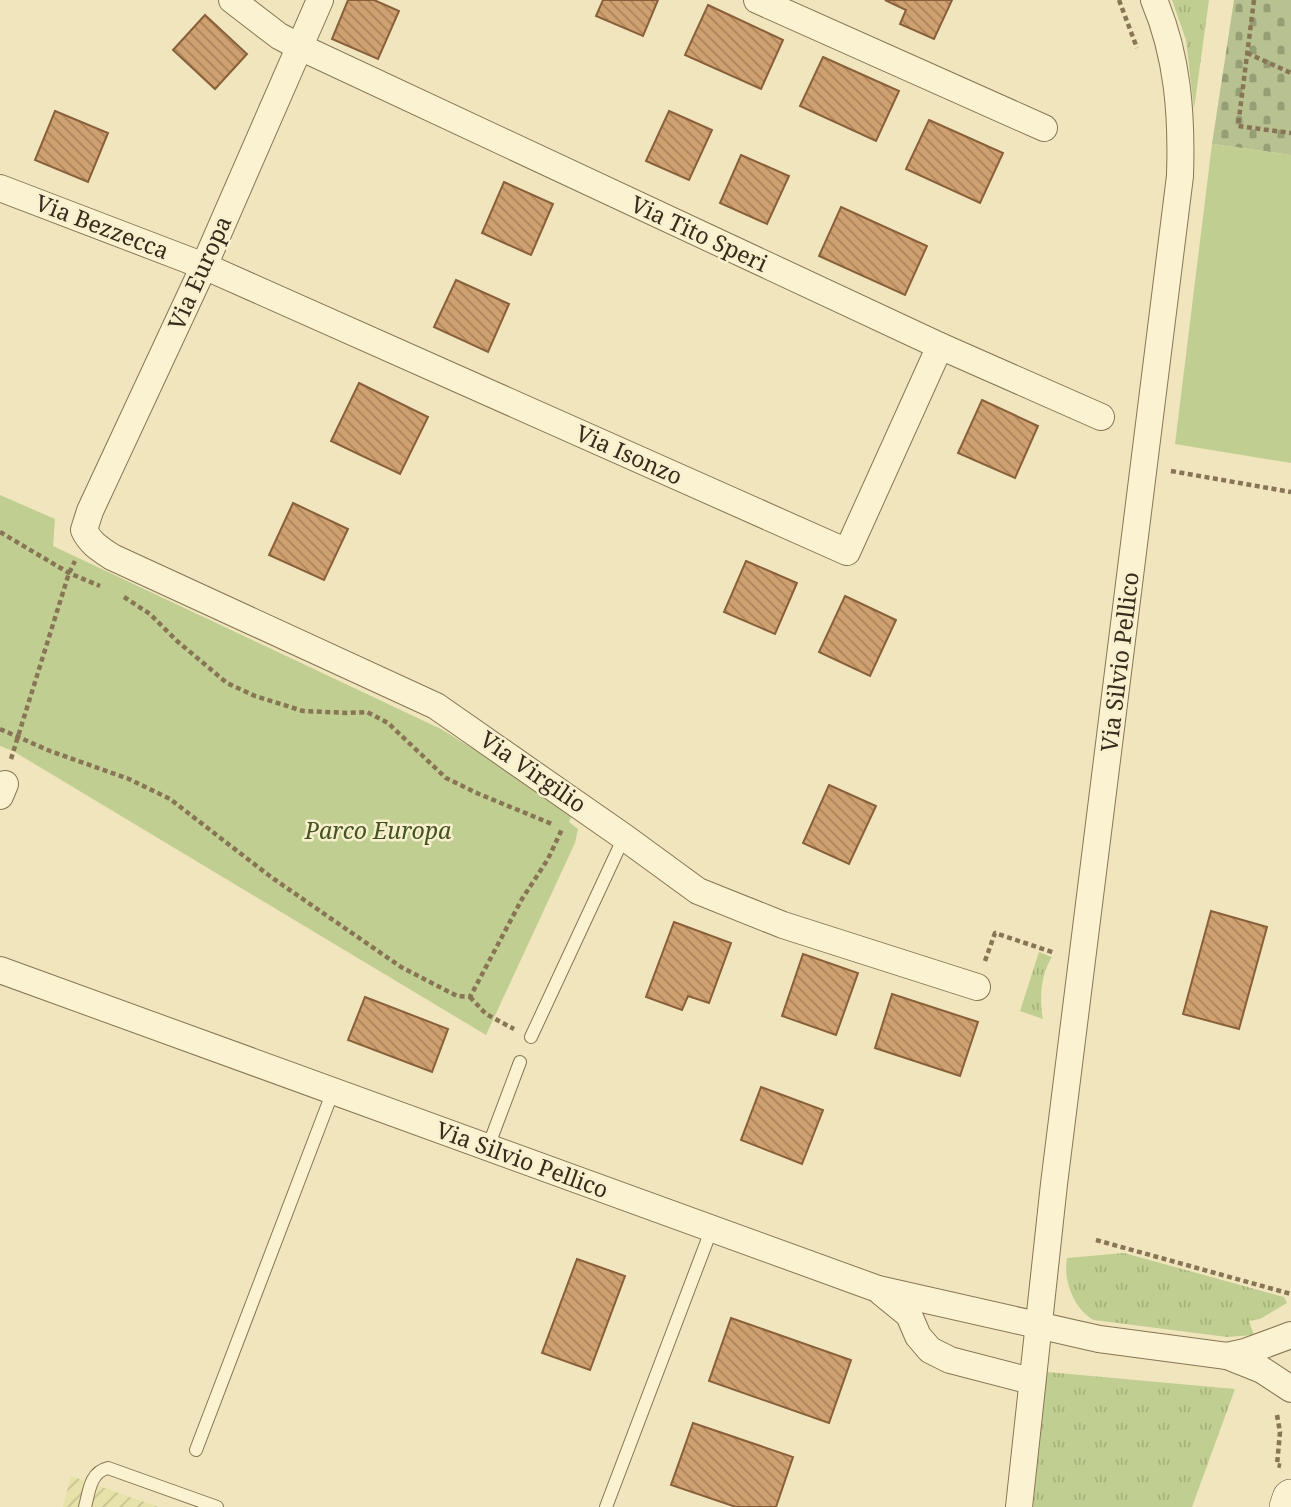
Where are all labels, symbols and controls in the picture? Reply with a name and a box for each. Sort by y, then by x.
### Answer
street label: Via Bezzecca [31,186,174,266]
street label: Via Tito Speri [626,187,774,279]
street label: Via Europa [160,210,239,335]
street label: Via Isonzo [571,416,688,492]
street label: Via Silvio Pellico [1092,570,1146,754]
street label: Via Virgilio [474,723,593,820]
park label: Parco Europa [304,814,452,846]
street label: Via Silvio Pellico [432,1113,613,1205]

